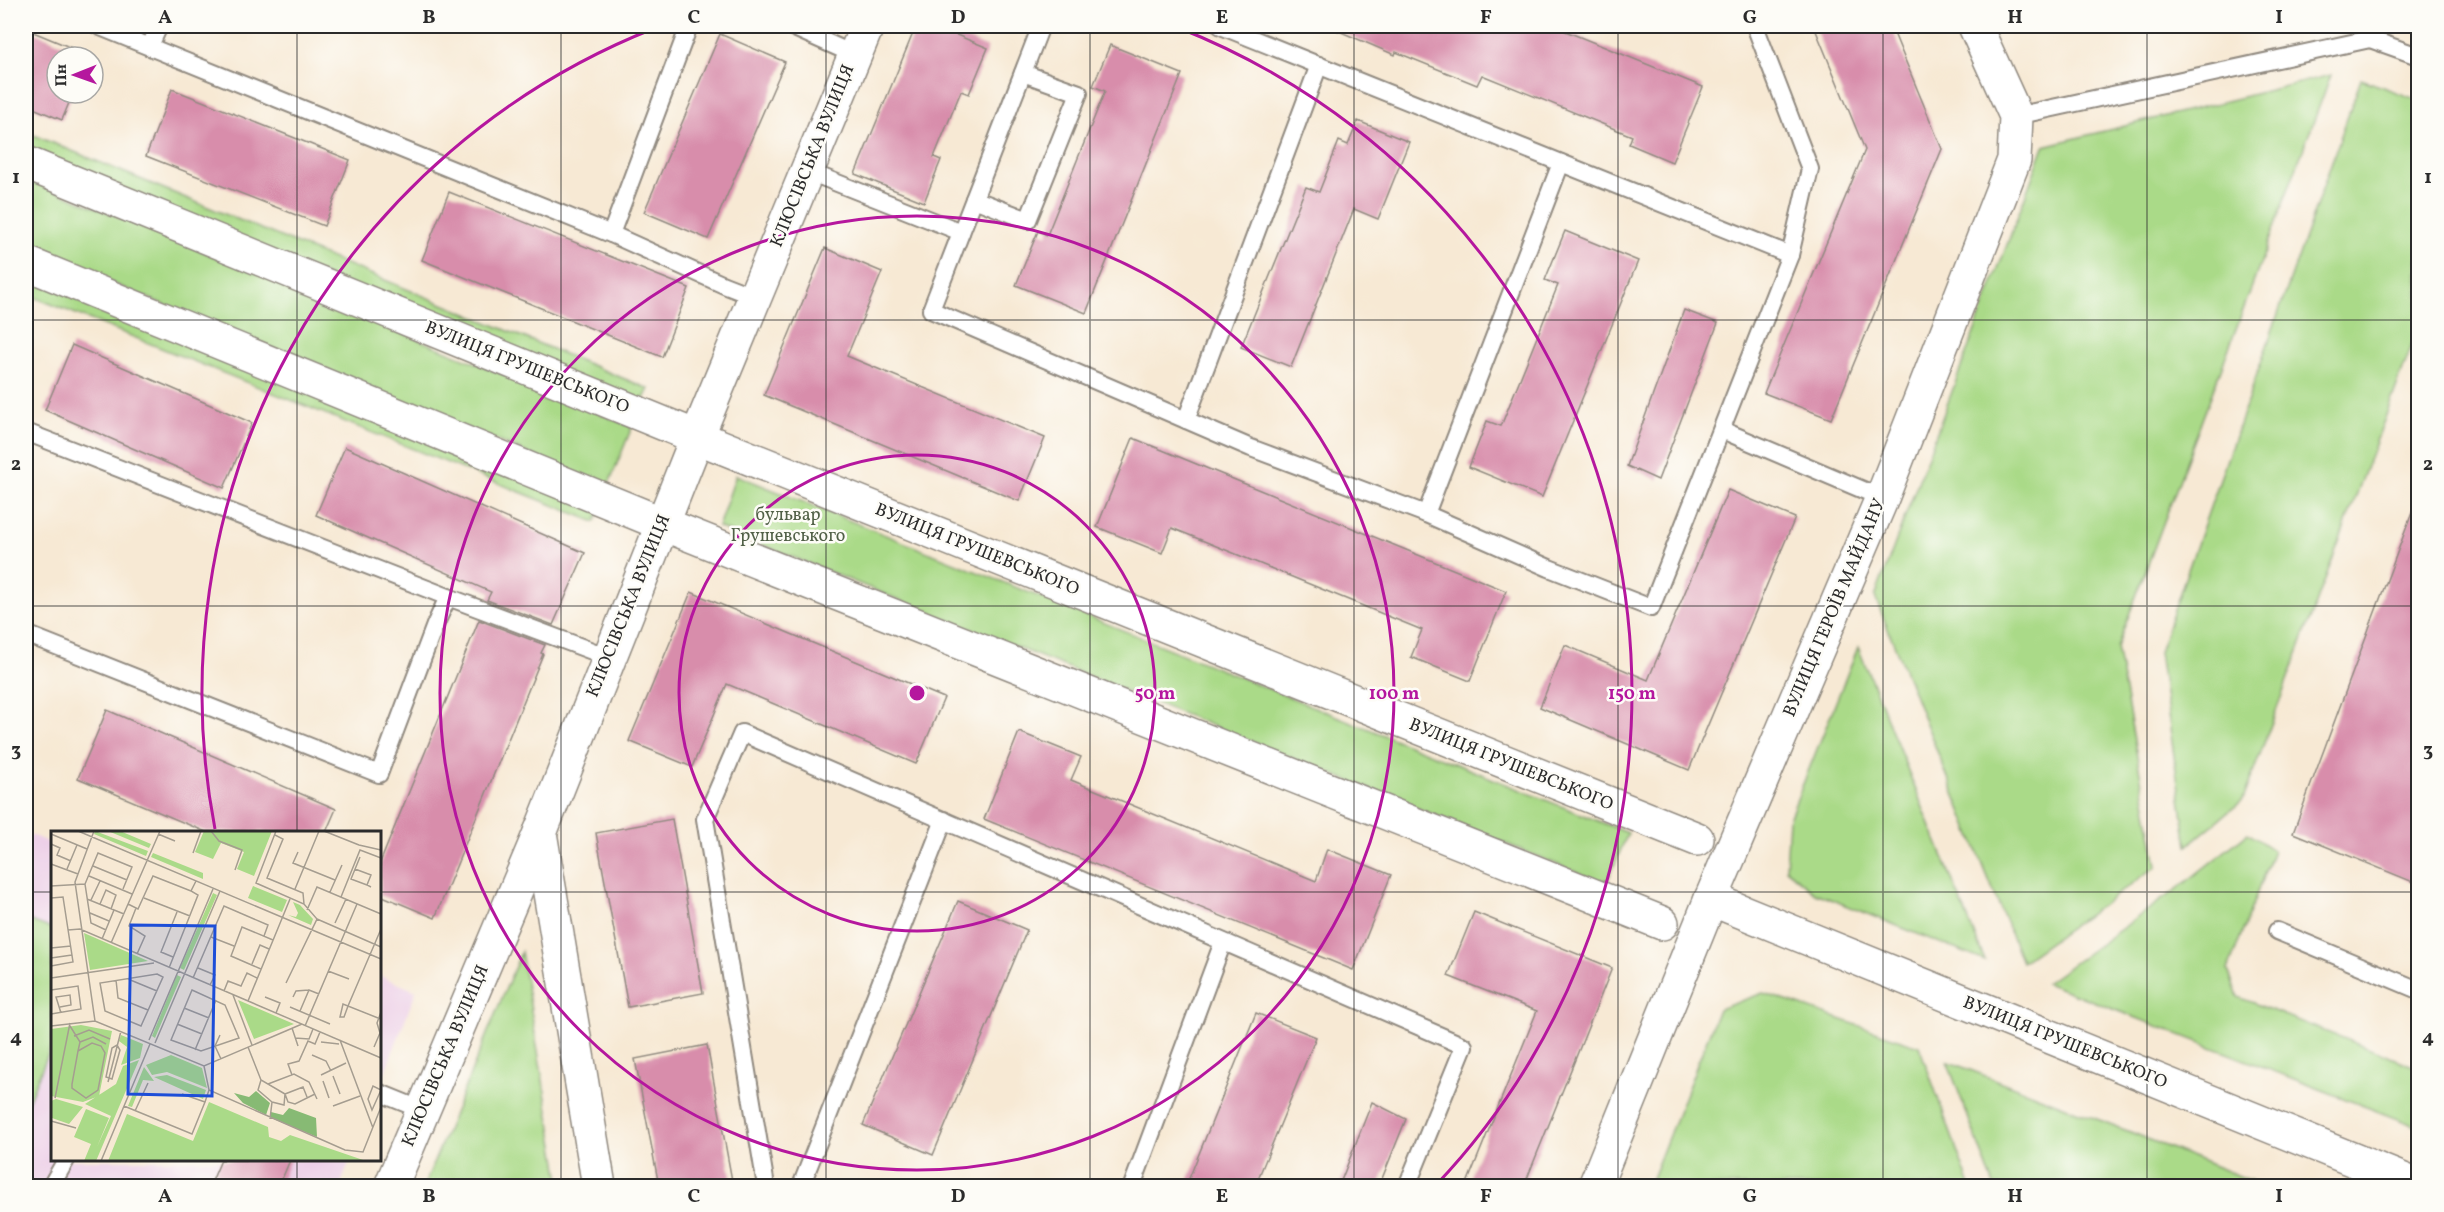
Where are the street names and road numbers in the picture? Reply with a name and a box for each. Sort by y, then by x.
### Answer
street label: КЛЮСІВСЬКА ВУЛИЦЯ [765,61,861,251]
street label: ВУЛИЦЯ ГРУШЕВСЬКОГО [421,316,633,420]
street label: ВУЛИЦЯ ГЕРОЇВ МАЙДАНУ [1778,495,1893,721]
street label: ВУЛИЦЯ ГРУШЕВСЬКОГО [871,498,1083,602]
street label: КЛЮСІВСЬКА ВУЛИЦЯ [581,511,677,701]
street label: ВУЛИЦЯ ГРУШЕВСЬКОГО [1405,713,1617,817]
street label: КЛЮСІВСЬКА ВУЛИЦЯ [396,961,496,1151]
street label: ВУЛИЦЯ ГРУШЕВСЬКОГО [1959,991,2171,1095]

